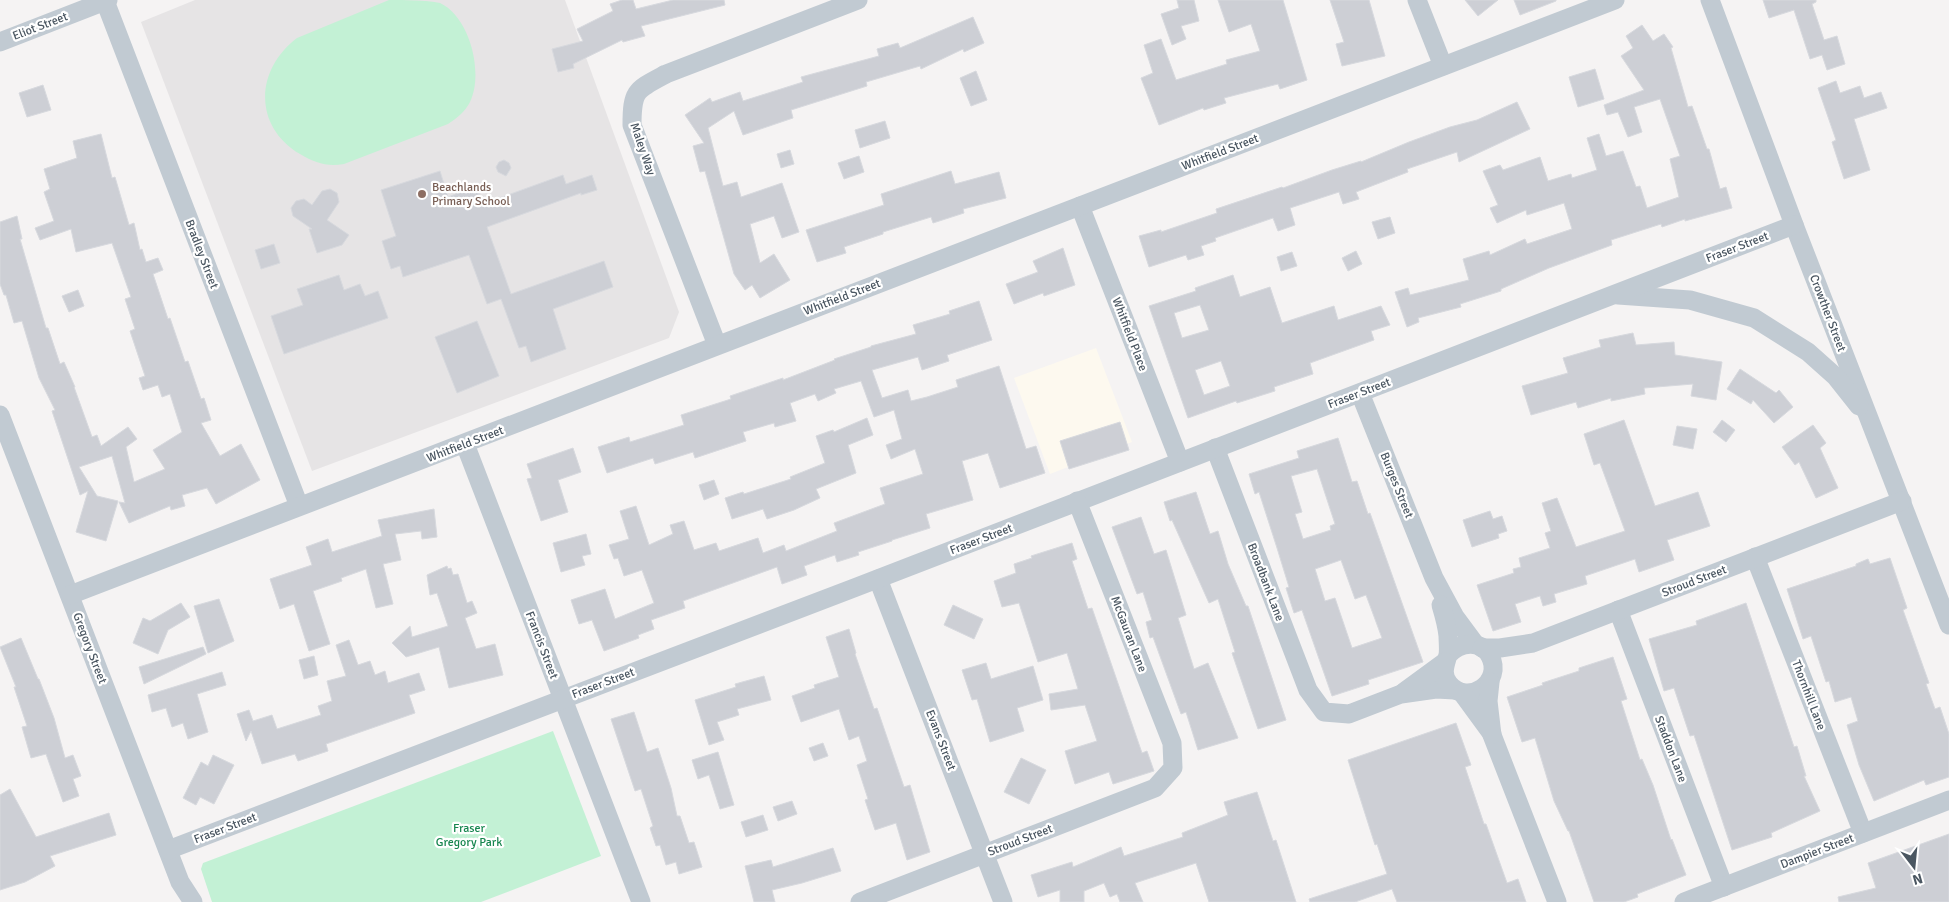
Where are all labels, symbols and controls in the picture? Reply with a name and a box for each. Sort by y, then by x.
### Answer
street label: Eliot Street [11,9,70,44]
street label: Maley Way [627,121,659,178]
street label: Whitfield Street [1180,131,1261,174]
place label: Beachlands Primary School [432,180,510,209]
marker: Beachlands Primary School [416,188,428,200]
street label: Bradley Street [182,218,222,291]
street label: Fraser Street [1704,229,1771,266]
street label: Crowther Street [1806,272,1849,354]
street label: Whitfield Street [802,276,883,319]
street label: Whitfield Place [1109,295,1150,373]
street label: Fraser Street [1326,375,1393,412]
street label: Whitfield Street [425,423,506,466]
street label: Burges Street [1377,450,1417,520]
street label: Fraser Street [948,521,1015,558]
street label: Broadbank Lane [1244,541,1287,623]
street label: Stroud Street [1660,562,1729,601]
street label: McGauran Lane [1107,594,1150,674]
street label: Francis Street [522,609,561,681]
street label: Gregory Street [69,611,110,686]
street label: Thornhill Lane [1788,658,1829,732]
street label: Fraser Street [570,665,637,702]
street label: Evans Street [922,708,959,773]
street label: Staddon Lane [1651,714,1690,784]
street label: Fraser Street [192,810,259,847]
park label: Fraser Gregory Park [436,821,502,850]
street label: Stroud Street [986,821,1055,860]
street label: Dampier Street [1778,831,1856,872]
north arrow [1889,842,1939,892]
text: N [1910,870,1924,889]

